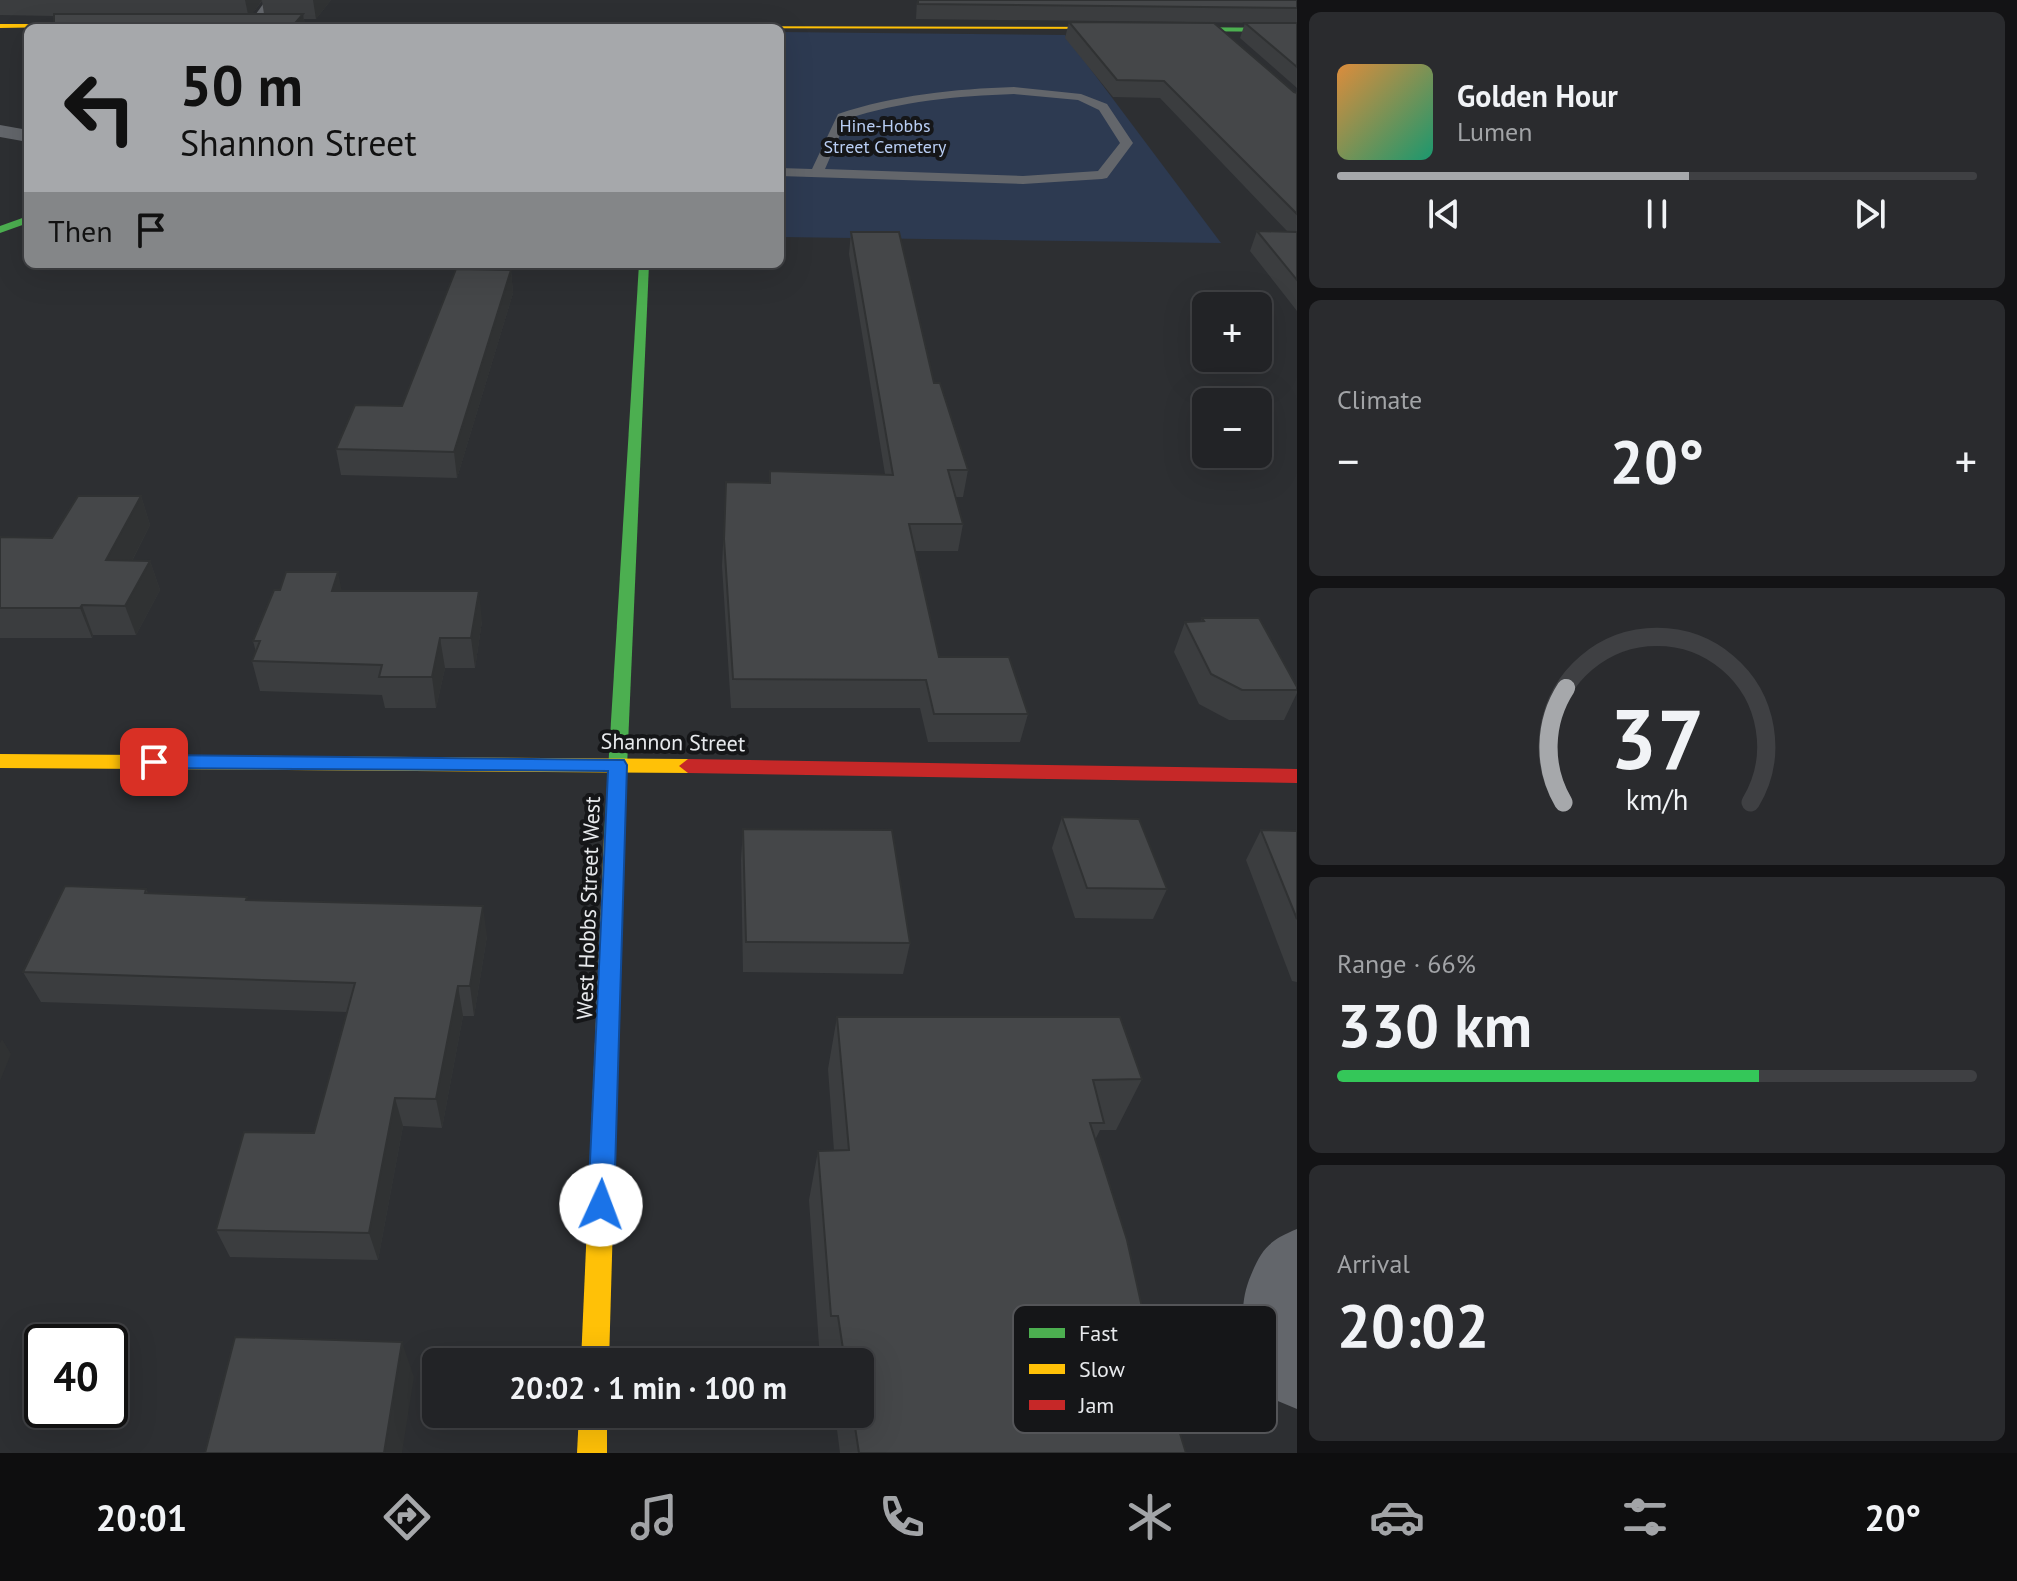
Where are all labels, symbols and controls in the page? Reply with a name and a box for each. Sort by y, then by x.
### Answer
text: 50 m [180,49,303,121]
icon: left [48,56,152,160]
text: Golden Hour [1457,76,1618,115]
park label: Hine-Hobbs Street Cemetery [824,114,947,158]
text: Lumen [1457,115,1532,148]
text: Shannon Street [180,119,417,166]
icon: previous [1422,192,1466,236]
icon: pause [1635,192,1679,236]
icon: next [1848,192,1892,236]
icon: arrive [129,208,173,252]
text: Then [48,211,113,250]
map controls [1192,292,1272,468]
button: + [1192,292,1272,372]
text: Climate [1337,383,1422,416]
button: − [1192,388,1272,468]
text: 20° [1610,422,1704,500]
text: − [1337,432,1359,489]
text: + [1955,432,1977,489]
text: 37 [1610,683,1704,791]
street label: Shannon Street [600,727,746,757]
pin [120,728,188,796]
icon: arrive [132,740,176,784]
text: km/h [1626,781,1688,818]
street label: West Hobbs Street West [570,795,606,1020]
text: Range · 66% [1337,947,1476,980]
text: 330 km [1337,986,1532,1064]
position arrow [559,1163,643,1247]
text: Arrival [1337,1247,1410,1280]
text: 20:02 [1337,1286,1489,1364]
legend [1013,1305,1277,1433]
text: Fast [1079,1319,1119,1347]
speed limit sign: 40 [24,1324,128,1428]
text: Slow [1079,1355,1125,1383]
text: 20:02 · 1 min · 100 m [509,1368,787,1407]
text: Jam [1078,1391,1114,1419]
icon: directions [379,1489,435,1545]
icon: music [626,1489,682,1545]
icon: phone [874,1489,930,1545]
icon: climate [1122,1489,1178,1545]
icon: car [1369,1489,1425,1545]
icon: filters [1617,1489,1673,1545]
text: 20:01 [96,1494,187,1541]
text: 20° [1865,1494,1921,1541]

